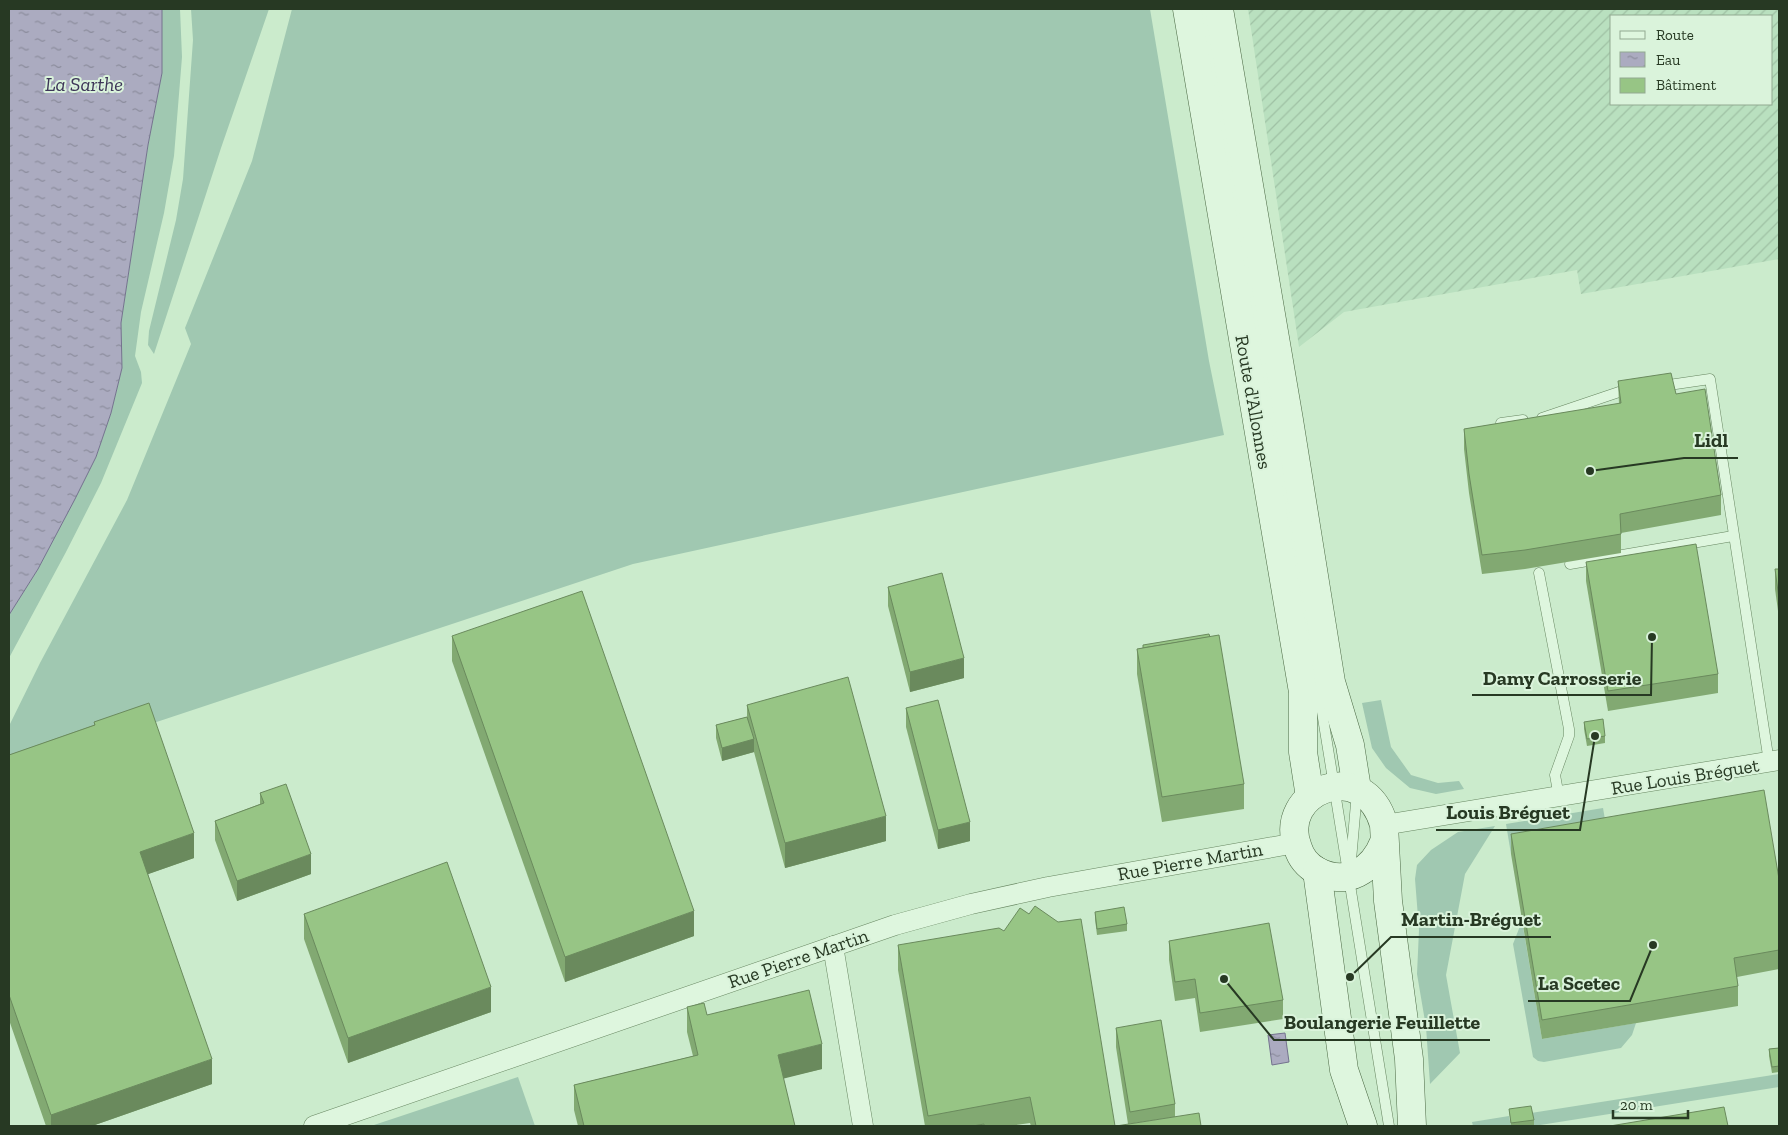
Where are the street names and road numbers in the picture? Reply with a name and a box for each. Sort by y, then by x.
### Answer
street label: Route d'Allonnes [1230,333,1277,471]
street label: Rue Louis Bréguet [1609,753,1761,800]
street label: Rue Pierre Martin [1116,837,1265,886]
street label: Rue Pierre Martin [725,924,871,993]

